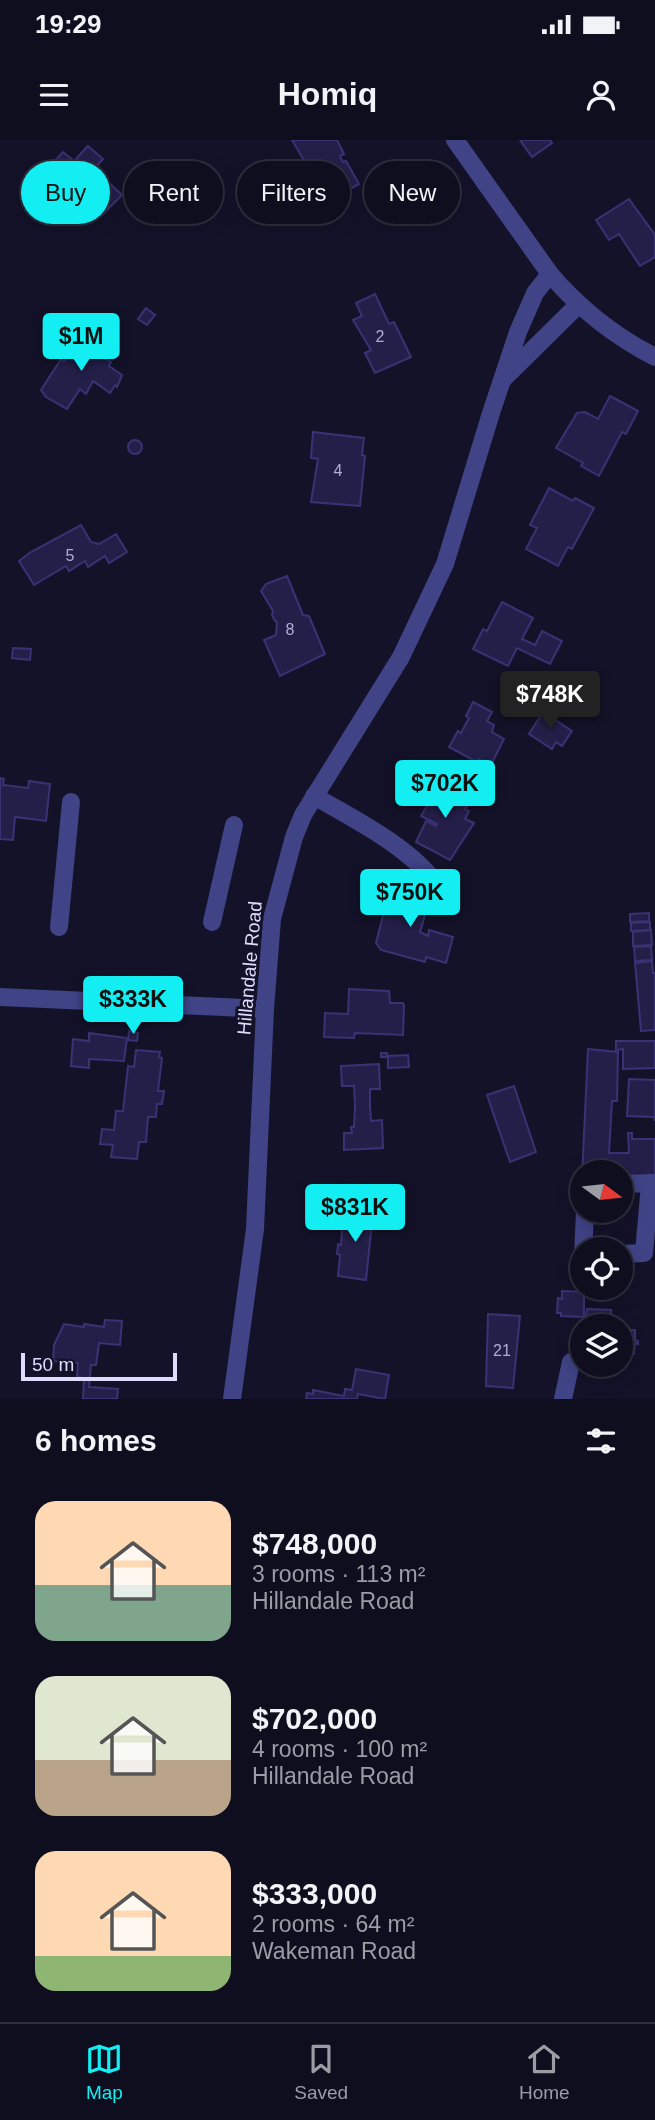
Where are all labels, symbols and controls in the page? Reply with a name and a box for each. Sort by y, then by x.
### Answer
text: 19:29 [35,9,102,39]
icon: menu [35,76,73,114]
text: Homiq [278,76,377,112]
icon: person [582,76,620,114]
chip: Buy [21,161,110,224]
chip: Rent [124,161,223,224]
chip: Filters [237,161,350,224]
chip: New [364,161,460,224]
pin: $1M [47,314,115,373]
text: $1M [59,323,103,349]
house number: 2 [376,328,385,345]
house number: 4 [334,462,343,479]
house number: 5 [66,547,75,564]
house number: 8 [286,621,295,638]
pin: $748K [501,672,599,731]
text: $748K [516,681,584,707]
pin: $702K [396,760,494,820]
text: $702K [411,770,479,796]
pin: $750K [361,870,459,929]
text: $750K [376,879,444,905]
street label: Hillandale Road [233,900,266,1036]
pin: $333K [84,976,182,1036]
text: $333K [99,986,167,1012]
north arrow [570,1160,634,1223]
map controls [570,1160,633,1377]
pin: $831K [306,1184,404,1244]
text: $831K [321,1194,389,1220]
button: locate [570,1237,633,1300]
button: layers [570,1314,633,1377]
house number: 21 [493,1342,511,1359]
scale bar [21,1350,177,1382]
text: 50 m [32,1354,74,1375]
icon: filters [582,1422,620,1460]
text: 6 homes [35,1424,157,1457]
text: $748,000 [252,1527,377,1560]
icon: home [91,1529,175,1613]
text: 3 rooms · 113 m² [252,1561,425,1587]
text: Hillandale Road [252,1588,414,1614]
text: $702,000 [252,1702,377,1735]
icon: home [91,1704,175,1788]
text: 4 rooms · 100 m² [252,1736,427,1762]
text: Hillandale Road [252,1763,414,1789]
text: $333,000 [252,1877,377,1910]
icon: home [91,1879,175,1963]
text: 2 rooms · 64 m² [252,1911,414,1937]
text: Wakeman Road [252,1938,416,1964]
tab: Map [85,2040,123,2104]
tab: Saved [294,2040,348,2104]
tab: Home [519,2040,570,2104]

